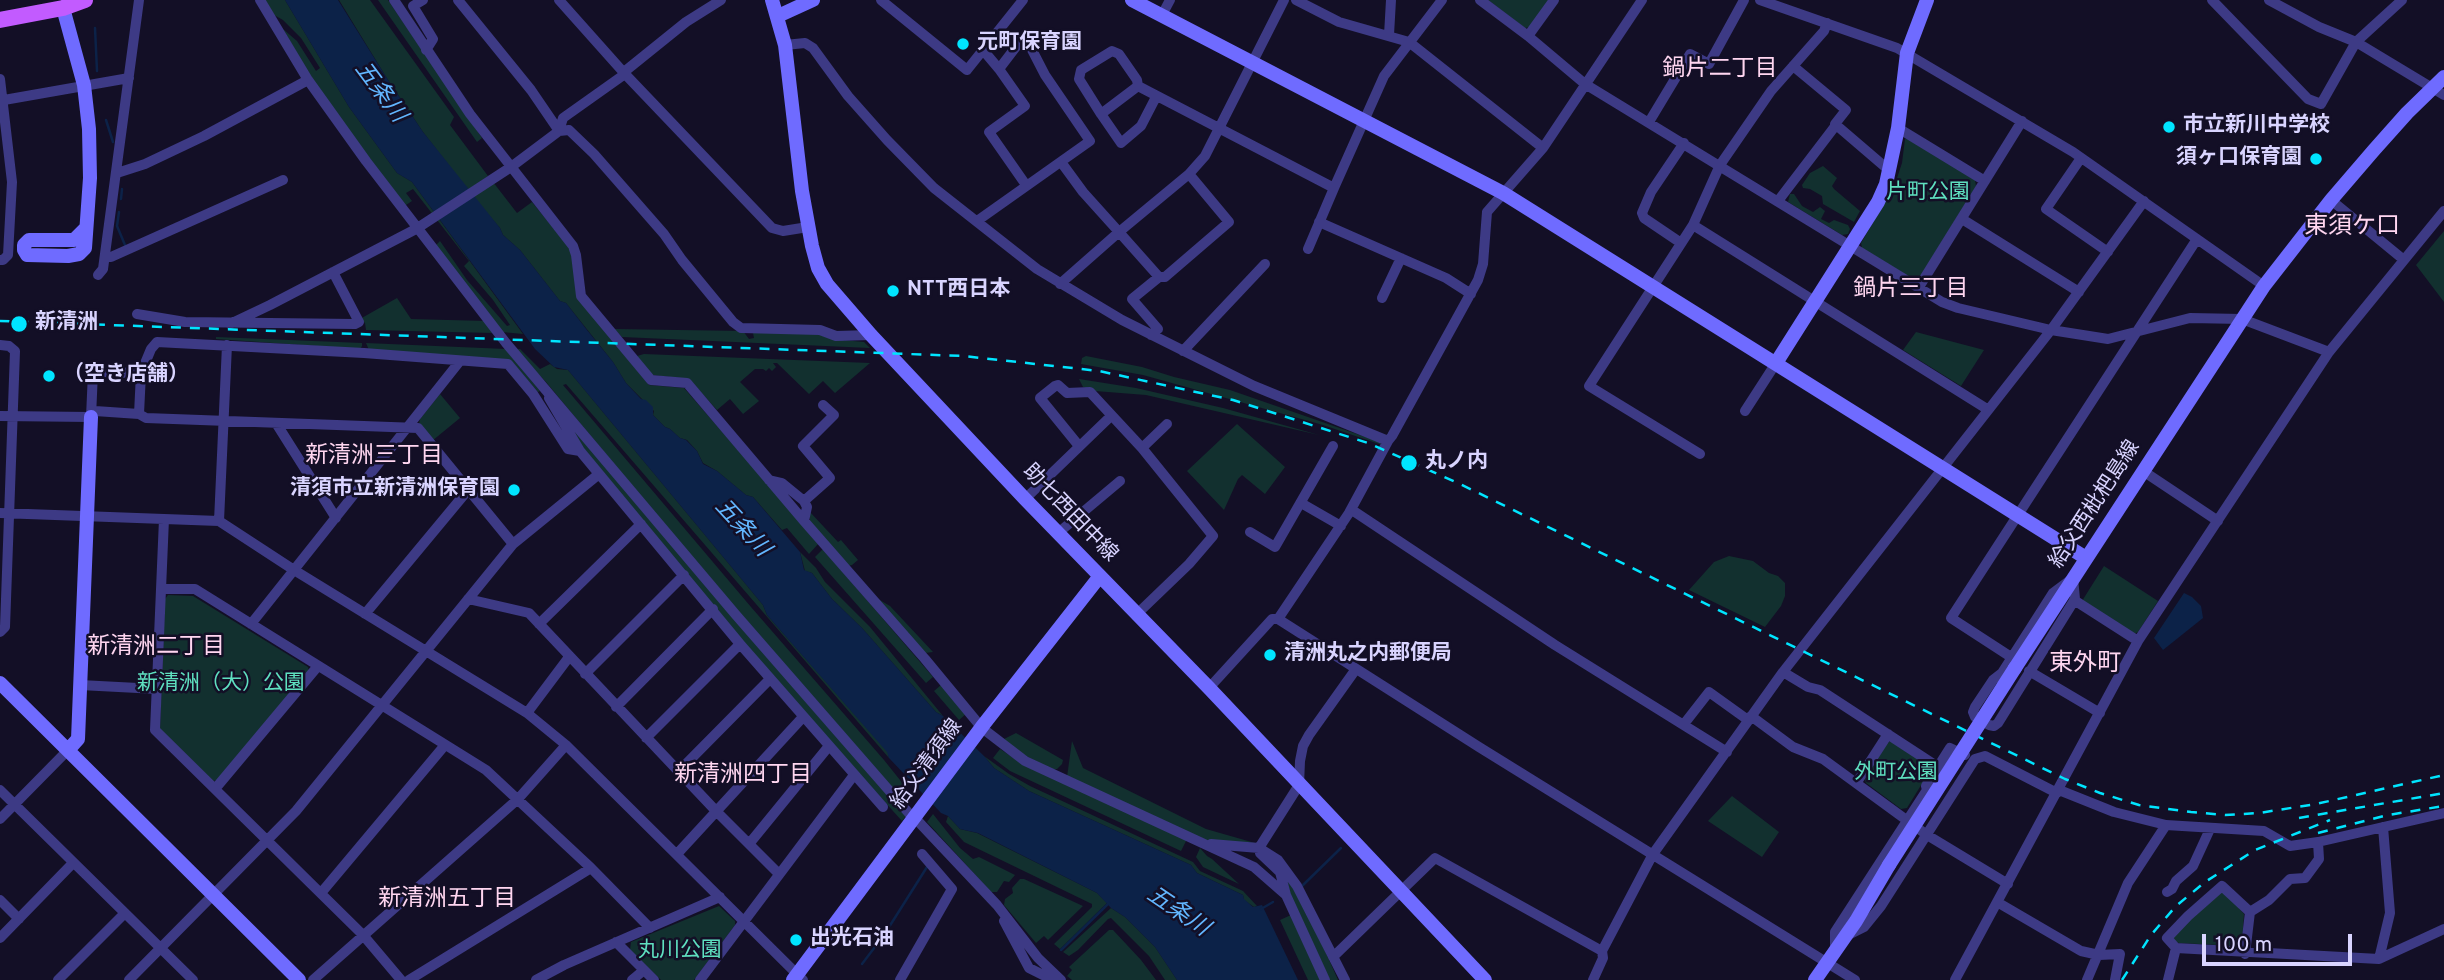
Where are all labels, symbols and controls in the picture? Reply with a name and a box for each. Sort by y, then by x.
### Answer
place label: 元町保育園 [977,31,1082,57]
marker: 元町保育園 [955,36,971,52]
district label: 鍋片二丁目 [1663,56,1777,84]
water label: 五条川 [347,57,411,129]
place label: 市立新川中学校 [2183,114,2330,140]
marker: 市立新川中学校 [2161,119,2177,135]
place label: 須ヶ口保育園 [2176,146,2302,172]
marker: 須ヶ口保育園 [2308,151,2324,167]
park label: 片町公園 [1886,181,1970,207]
district label: 東須ケ口 [2304,214,2400,242]
district label: 鍋片三丁目 [1854,276,1968,304]
place label: NTT西日本 [907,278,1011,304]
marker: NTT西日本 [885,283,901,299]
place label: 新清洲 [35,311,98,337]
marker: 新清洲 [9,314,29,334]
place label: （空き店舗） [63,363,189,389]
marker: （空き店舗） [41,368,57,384]
street label: 給父西枇杷島線 [2045,436,2147,574]
district label: 新清洲三丁目 [305,443,443,471]
place label: 丸ノ内 [1425,450,1488,476]
marker: 丸ノ内 [1399,453,1419,473]
street label: 助七西田中線 [1016,460,1122,568]
place label: 清須市立新清洲保育園 [290,477,500,503]
marker: 清須市立新清洲保育園 [506,482,522,498]
water label: 五条川 [707,494,775,564]
district label: 新清洲二丁目 [87,634,225,662]
place label: 清洲丸之内郵便局 [1284,642,1452,668]
marker: 清洲丸之内郵便局 [1262,647,1278,663]
district label: 東外町 [2049,651,2121,679]
park label: 新清洲（大）公園 [137,672,305,698]
street label: 給父清須線 [887,715,969,815]
park label: 外町公園 [1854,761,1938,787]
district label: 新清洲四丁目 [674,762,812,790]
water label: 五条川 [1141,882,1213,944]
district label: 新清洲五丁目 [378,886,516,914]
scale bar [2206,920,2356,964]
place label: 出光石油 [810,927,894,953]
marker: 出光石油 [788,932,804,948]
text: 100 m [2215,932,2272,959]
park label: 丸川公園 [638,939,722,965]

